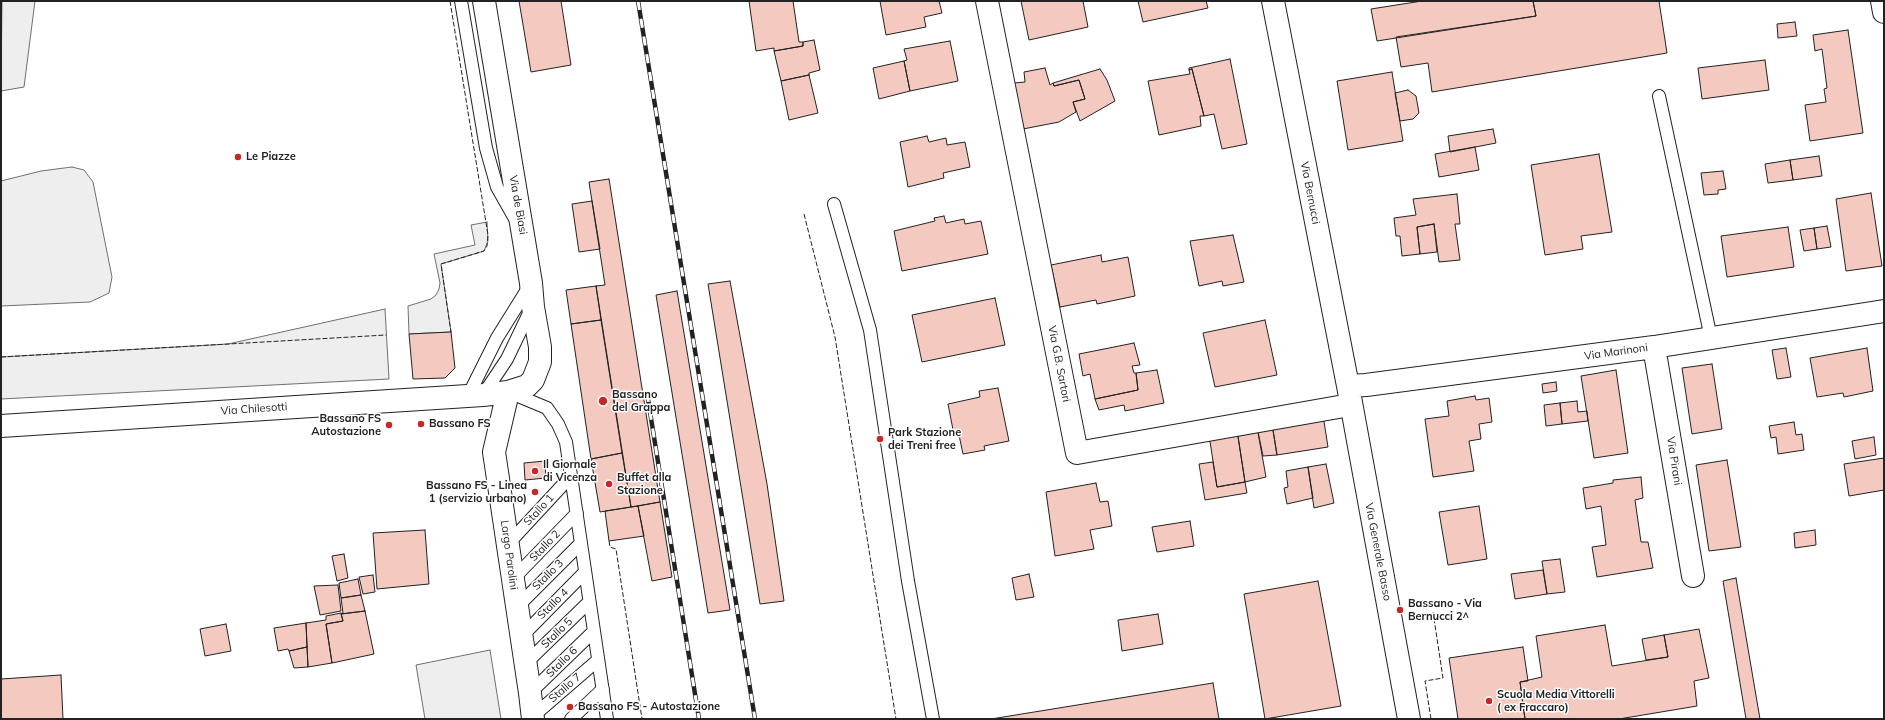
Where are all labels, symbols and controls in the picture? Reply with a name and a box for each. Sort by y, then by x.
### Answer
place label: Le Piazze [246,150,296,164]
marker: Le Piazze [233,152,243,162]
street label: Via Bernucci [1297,161,1323,225]
street label: Via de Biasi [506,174,530,236]
street label: Via G.B. Sartori [1045,325,1073,403]
street label: Via Marinoni [1583,341,1649,363]
place label: Bassano del Grappa [612,388,670,414]
marker: Bassano del Grappa [597,395,609,407]
street label: Via Chilesotti [220,400,288,418]
place label: Bassano FS Autostazione [311,412,381,438]
place label: Bassano FS [429,417,491,431]
marker: Bassano FS [416,419,426,429]
marker: Bassano FS Autostazione [384,420,394,430]
place label: Park Stazione dei Treni free [888,426,961,452]
marker: Park Stazione dei Treni free [875,434,885,444]
street label: Via Pirani [1664,436,1684,486]
place label: Il Giornale di Vicenza [543,458,597,484]
marker: Il Giornale di Vicenza [530,466,540,476]
place label: Buffet alla Stazione [617,471,671,497]
place label: Bassano FS - Linea 1 (servizio urbano) [426,479,527,505]
marker: Buffet alla Stazione [604,479,614,489]
marker: Bassano FS - Linea 1 (servizio urbano) [530,487,540,497]
street label: Stallo 1 [521,492,557,528]
street label: Via Generale Basso [1362,502,1394,602]
street label: Largo Parolini [498,519,520,591]
street label: Stallo 2 [527,528,563,564]
street label: Stallo 3 [530,557,566,593]
street label: Stallo 4 [535,586,571,622]
place label: Bassano - Via Bernucci 2^ [1408,597,1482,623]
marker: Bassano - Via Bernucci 2^ [1395,605,1405,615]
street label: Stallo 5 [539,615,575,651]
street label: Stallo 6 [544,644,580,680]
street label: Stallo 7 [546,670,584,706]
place label: Scuola Media Vittorelli ( ex Fraccaro) [1497,688,1615,714]
marker: Scuola Media Vittorelli ( ex Fraccaro) [1484,696,1494,706]
place label: Bassano FS - Autostazione [578,700,720,714]
marker: Bassano FS - Autostazione [565,702,575,712]

